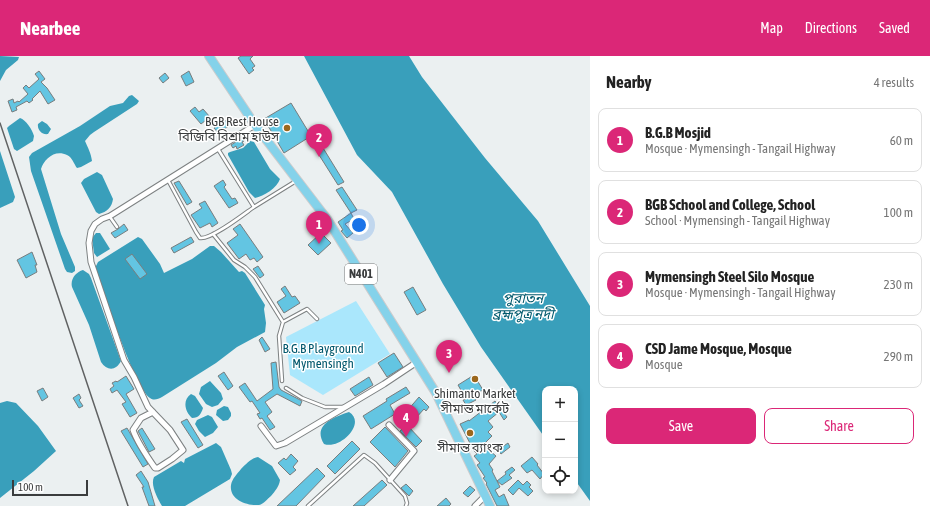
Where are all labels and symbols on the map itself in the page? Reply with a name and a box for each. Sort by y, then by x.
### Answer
place label: BGB Rest House বিজিবি বিশ্রাম হাউস [178,114,280,144]
marker: BGB Rest House বিজিবি বিশ্রাম হাউস [282,123,292,133]
pin: 2 [306,124,332,157]
pin: 1 [306,211,332,244]
your location [349,215,369,235]
road number: N401 [345,264,377,284]
water label: পুরাতন ব্রহ্মপুত্র নদী [492,290,557,323]
pin: 3 [436,340,462,373]
park label: B.G.B Playground Mymensingh [282,341,364,371]
marker: Shimanto Market সীমান্ত মার্কেট [470,374,480,384]
place label: Shimanto Market সীমান্ত মার্কেট [434,386,516,416]
pin: 4 [393,404,419,437]
marker: সীমান্ত ব্যাংক [465,428,475,438]
place label: সীমান্ত ব্যাংক [436,440,503,455]
scale bar [12,478,88,497]

